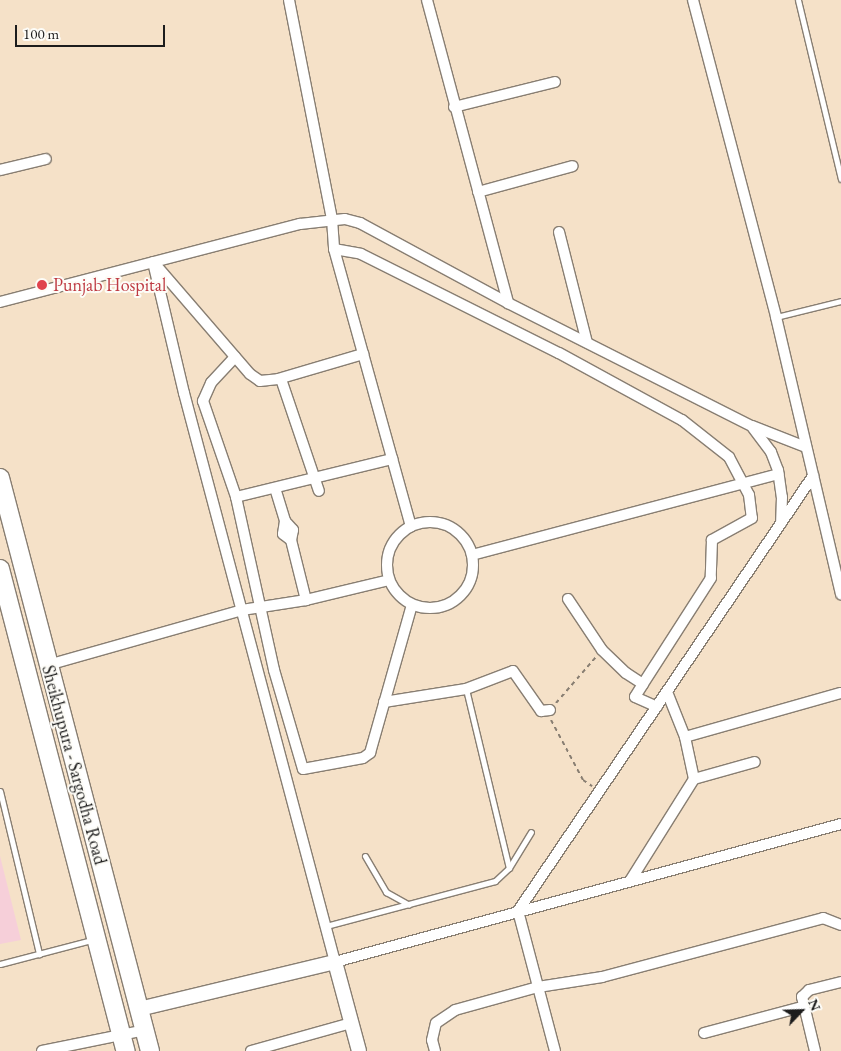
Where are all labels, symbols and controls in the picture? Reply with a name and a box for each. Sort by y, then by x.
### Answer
scale bar [18,15,168,47]
text: 100 m [23,24,59,43]
place label: Punjab Hospital [53,274,166,296]
marker: Punjab Hospital [35,278,49,292]
street label: Sheikhupura - Sargodha Road [37,663,111,867]
north arrow [776,986,826,1036]
text: N [804,996,825,1014]

